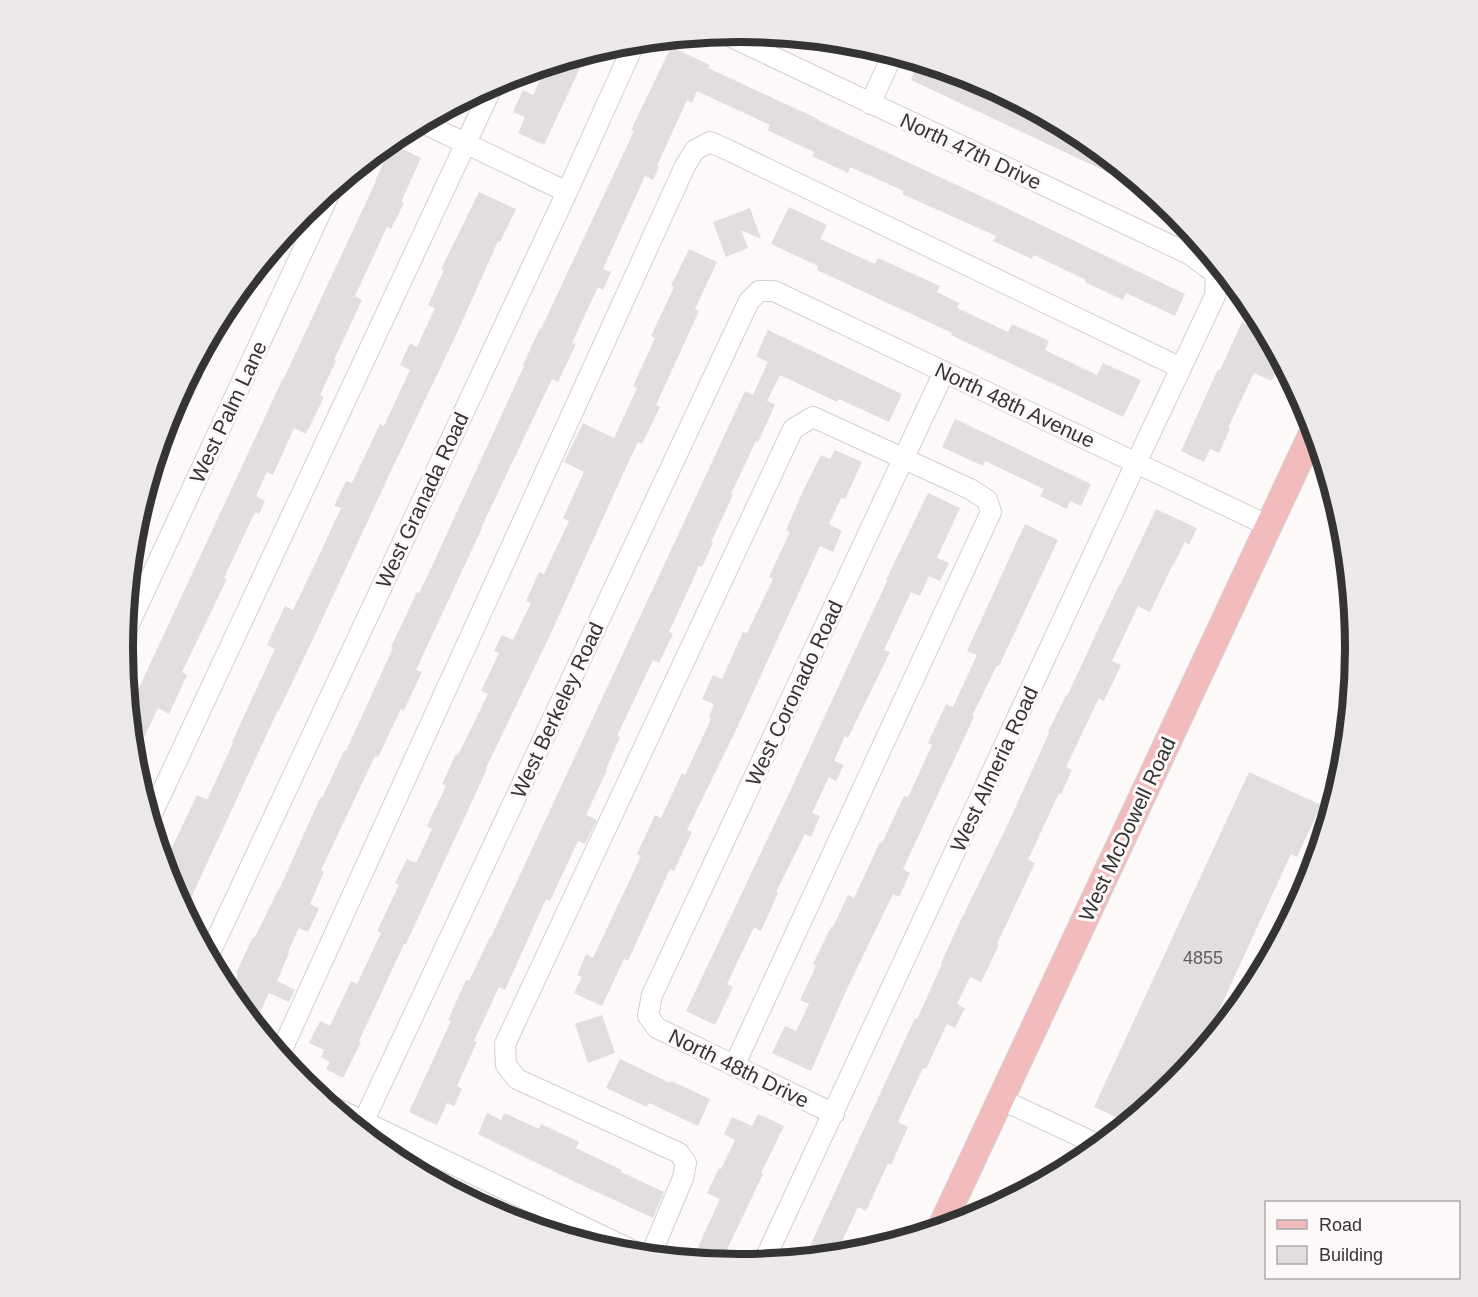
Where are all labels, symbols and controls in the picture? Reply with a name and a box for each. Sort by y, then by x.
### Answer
street label: North 47th Drive [897,108,1045,194]
street label: West Palm Lane [185,337,271,487]
street label: North 48th Avenue [931,358,1099,452]
street label: West Granada Road [371,409,473,591]
street label: West Coronado Road [741,597,847,789]
street label: West Berkeley Road [506,619,608,801]
street label: West Almeria Road [946,683,1042,855]
street label: West McDowell Road [1074,733,1180,925]
house number: 4855 [1183,948,1223,968]
street label: North 48th Drive [665,1024,813,1112]
legend [1265,1201,1460,1279]
text: Road [1319,1215,1362,1235]
text: Building [1319,1245,1383,1265]

